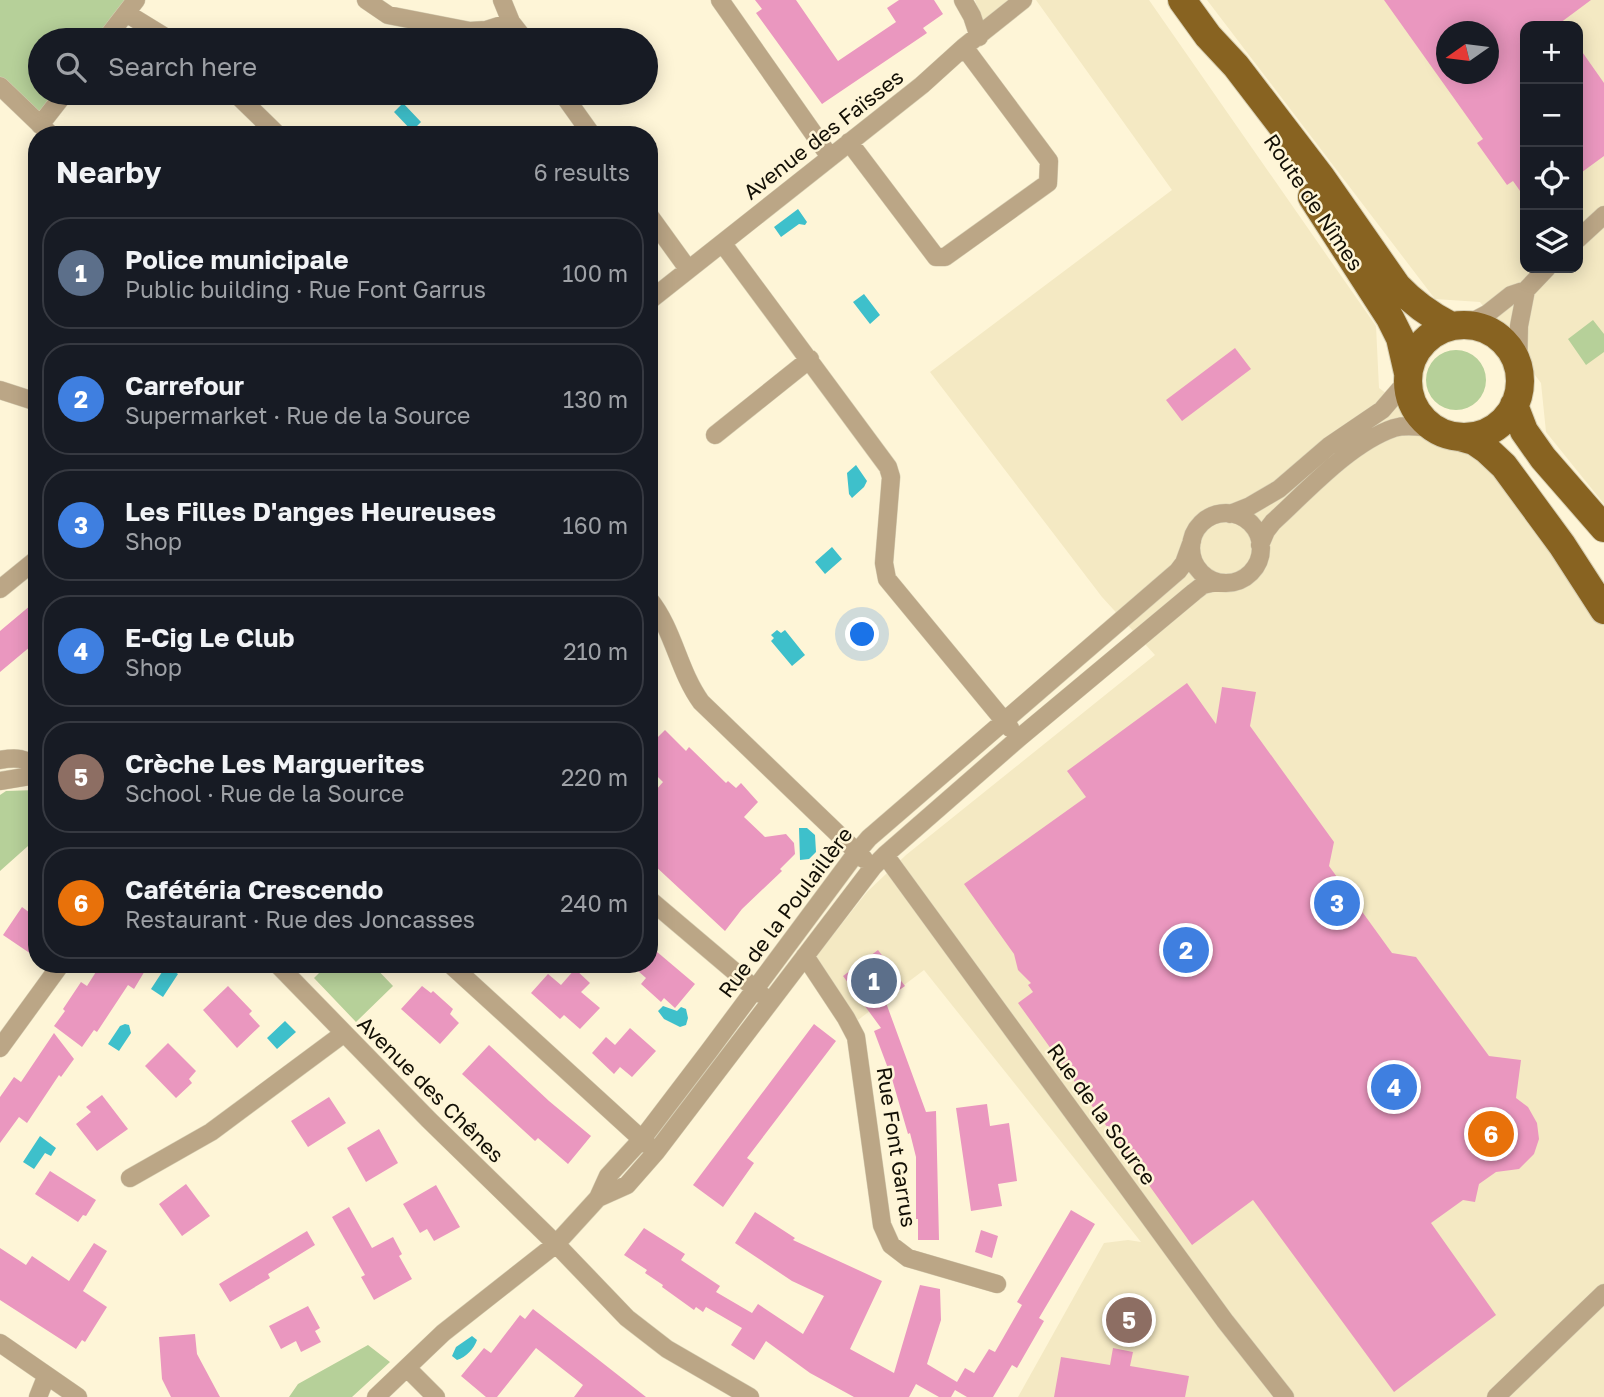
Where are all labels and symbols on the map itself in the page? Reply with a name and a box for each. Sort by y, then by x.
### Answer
north arrow [1436,21,1499,84]
street label: Avenue des Faïsses [738,63,908,205]
street label: Route de Nîmes [1259,129,1369,275]
your location [845,617,879,651]
street label: Rue de la Poulaillère [712,822,858,1002]
pin: 3 [1314,877,1360,929]
pin: 2 [1163,924,1209,976]
pin: 1 [851,955,897,1007]
street label: Avenue des Chênes [352,1010,510,1168]
street label: Rue de la Source [1042,1038,1162,1190]
pin: 4 [1371,1061,1417,1113]
street label: Rue Font Garrus [871,1065,923,1229]
pin: 6 [1468,1108,1514,1160]
pin: 5 [1106,1294,1152,1346]

